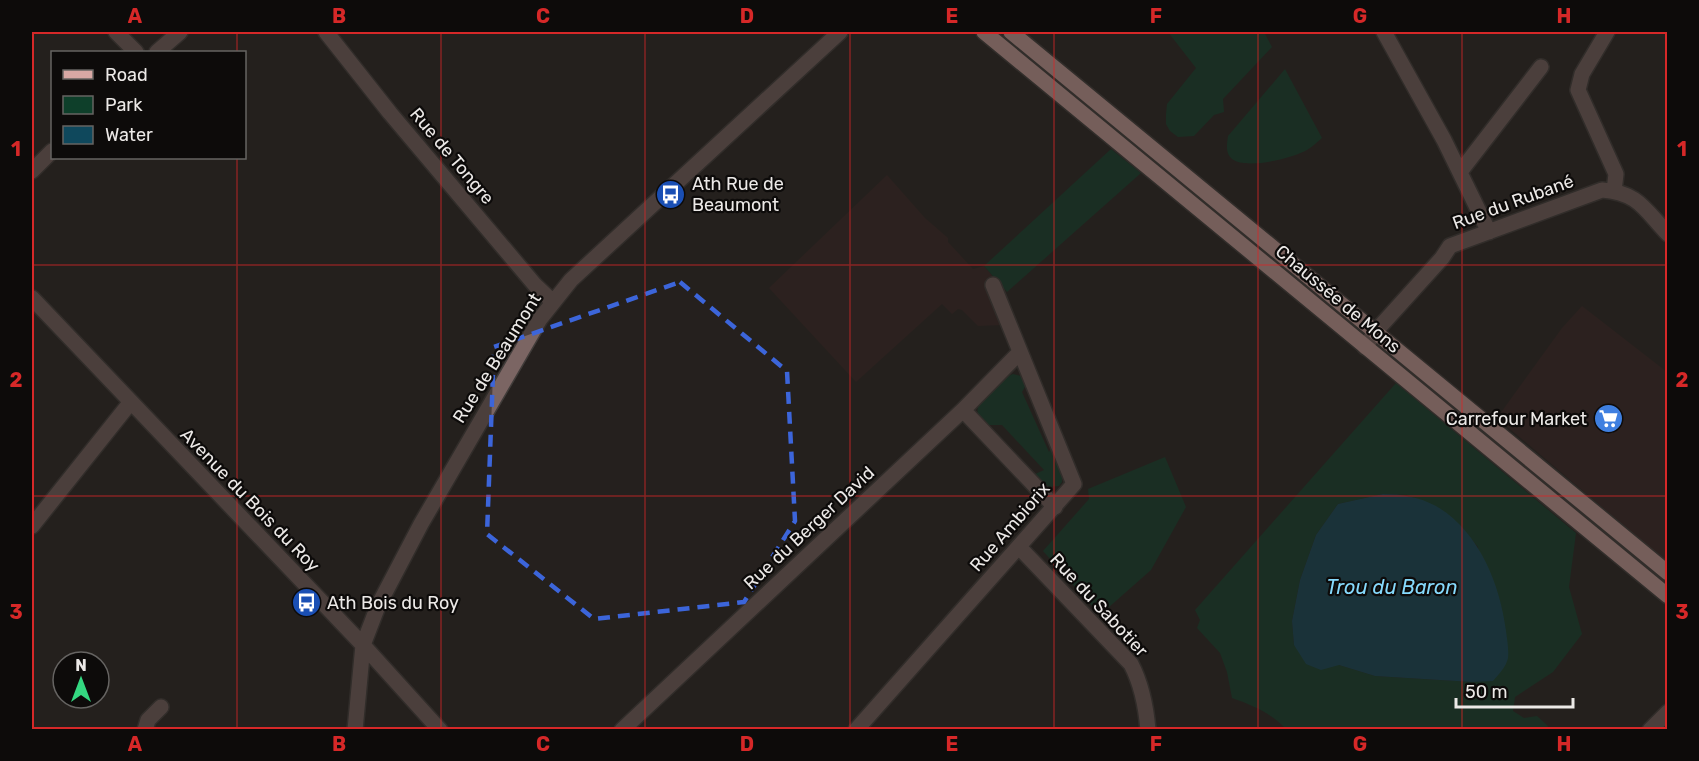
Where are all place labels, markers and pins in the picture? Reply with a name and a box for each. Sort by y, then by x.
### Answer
place label: Ath Rue de Beaumont [692,173,784,216]
bus stop icon: Ath Rue de Beaumont [655,178,687,210]
supermarket icon: Carrefour Market [1592,403,1624,435]
place label: Carrefour Market [1446,408,1587,430]
bus stop icon: Ath Bois du Roy [290,587,322,619]
place label: Ath Bois du Roy [327,592,459,614]

